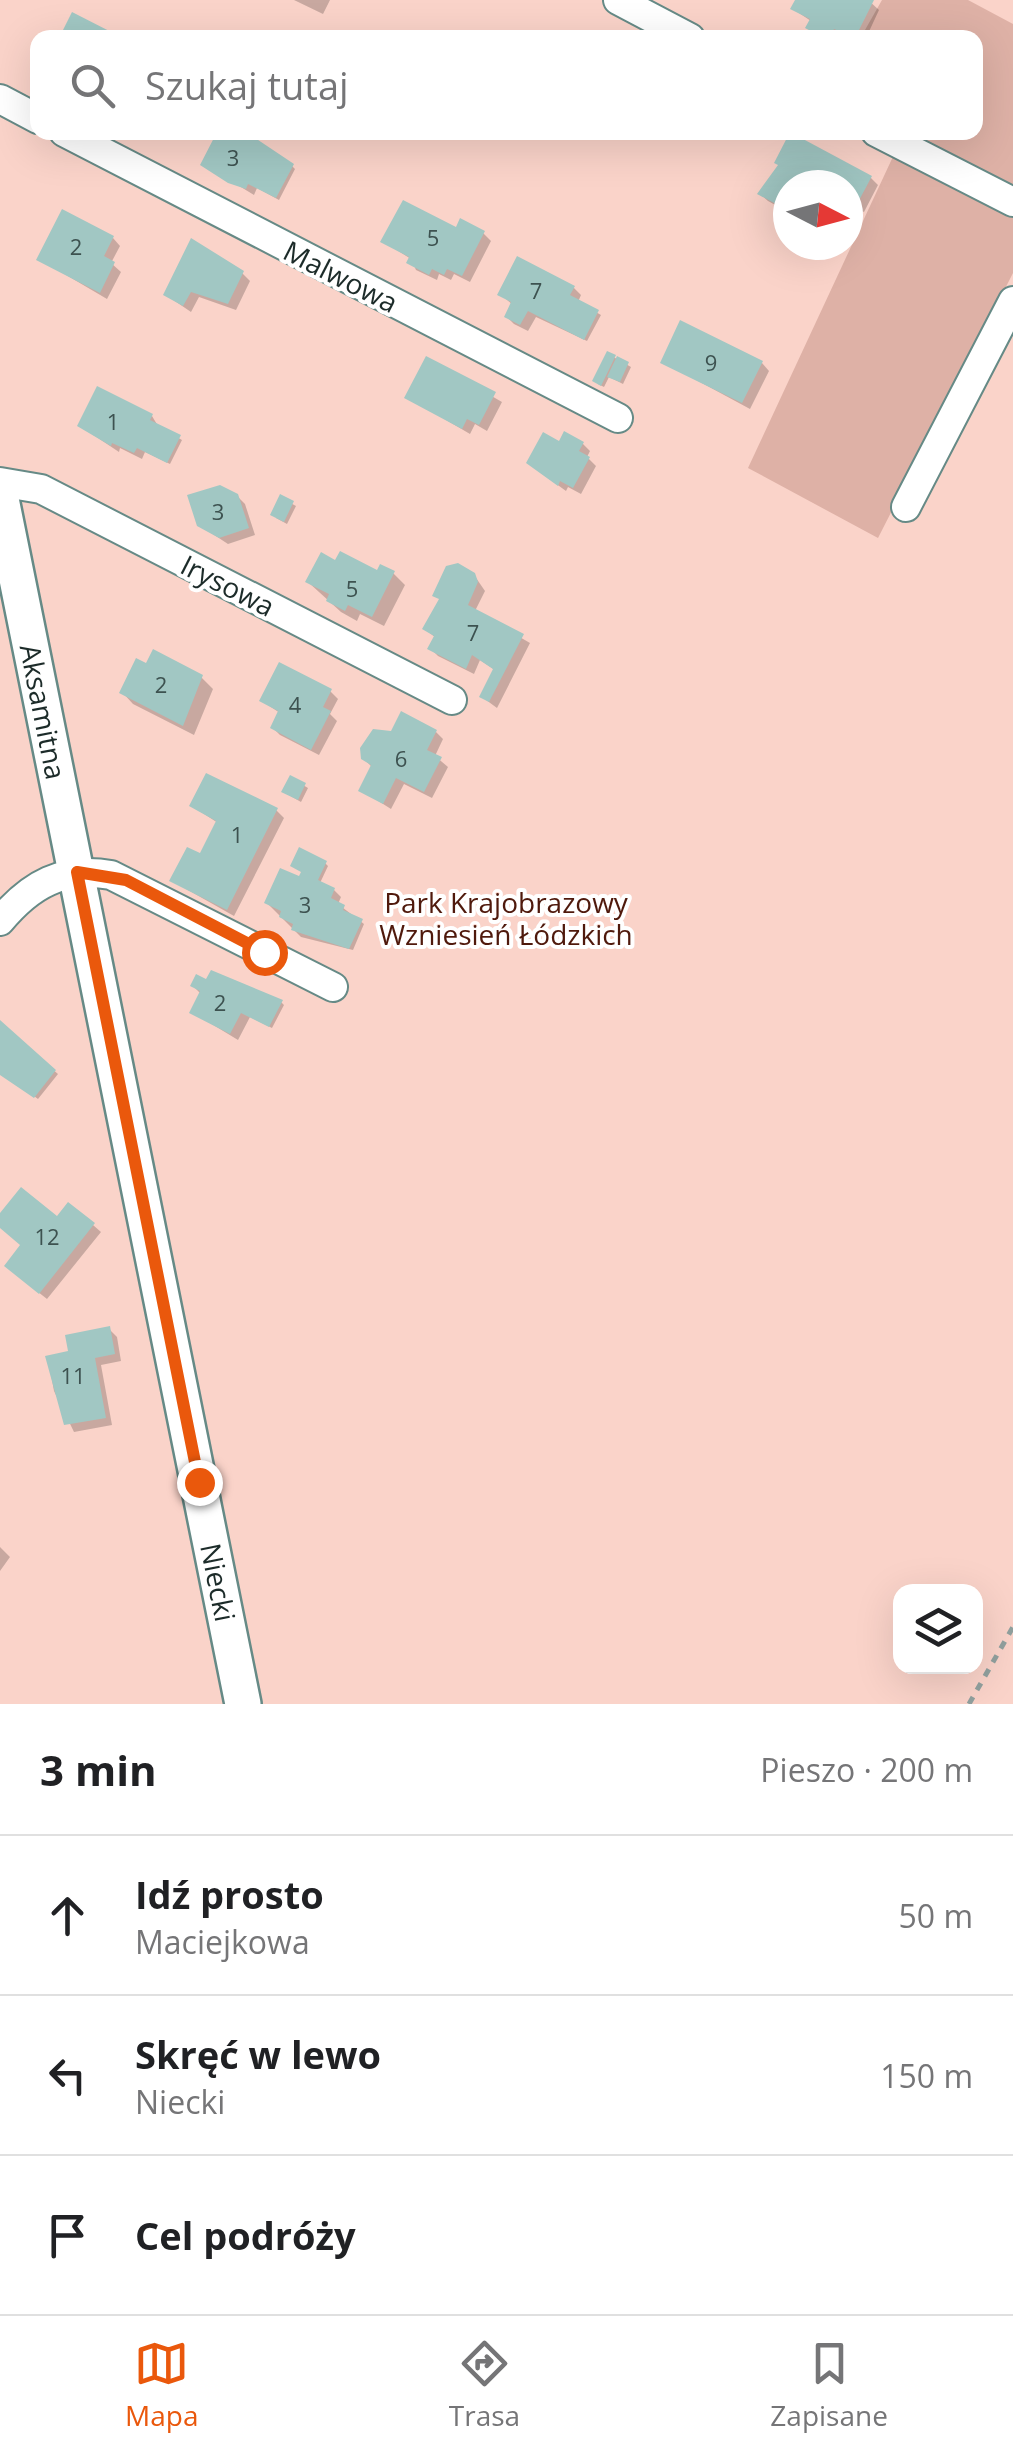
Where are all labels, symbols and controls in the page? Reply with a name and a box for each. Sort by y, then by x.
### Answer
search box [30,30,983,140]
icon: search [65,58,120,113]
text: Szukaj tutaj [145,59,349,111]
house number: 3 [227,142,239,172]
north arrow [773,170,863,260]
house number: 5 [427,222,439,252]
house number: 2 [70,231,82,261]
street label: Malwowa [277,231,405,321]
house number: 7 [530,275,542,305]
house number: 9 [705,347,717,377]
house number: 1 [107,406,119,436]
house number: 3 [212,496,224,526]
street label: Irysowa [174,545,282,625]
house number: 5 [346,573,358,603]
house number: 7 [467,617,479,647]
street label: Aksamitna [12,641,76,783]
house number: 2 [155,669,167,699]
house number: 4 [289,689,302,719]
house number: 6 [395,743,407,773]
house number: 1 [231,819,243,849]
park label: Park Krajobrazowy Wzniesień Łódzkich [379,883,633,953]
house number: 3 [299,889,311,919]
route start [242,930,288,976]
house number: 2 [214,987,226,1017]
house number: 12 [34,1221,60,1251]
house number: 11 [60,1360,86,1390]
route end [177,1460,223,1506]
street label: Niecki [192,1540,245,1625]
map controls [893,1584,983,1674]
button: layers [893,1584,983,1674]
text: 3 min [40,1741,157,1798]
text: Pieszo · 200 m [760,1748,973,1791]
text: Idź prosto [135,1868,324,1920]
icon: ahead [40,1888,95,1943]
text: 50 m [898,1894,973,1937]
text: Maciejkowa [135,1920,310,1963]
text: Skręć w lewo [135,2028,381,2080]
icon: left [40,2048,95,2103]
text: 150 m [880,2054,973,2097]
text: Niecki [135,2080,225,2123]
icon: arrive [40,2208,95,2263]
text: Cel podróży [135,2209,356,2261]
tab: Mapa [125,2336,199,2434]
tab: Trasa [449,2336,520,2434]
tab: Zapisane [770,2336,888,2434]

